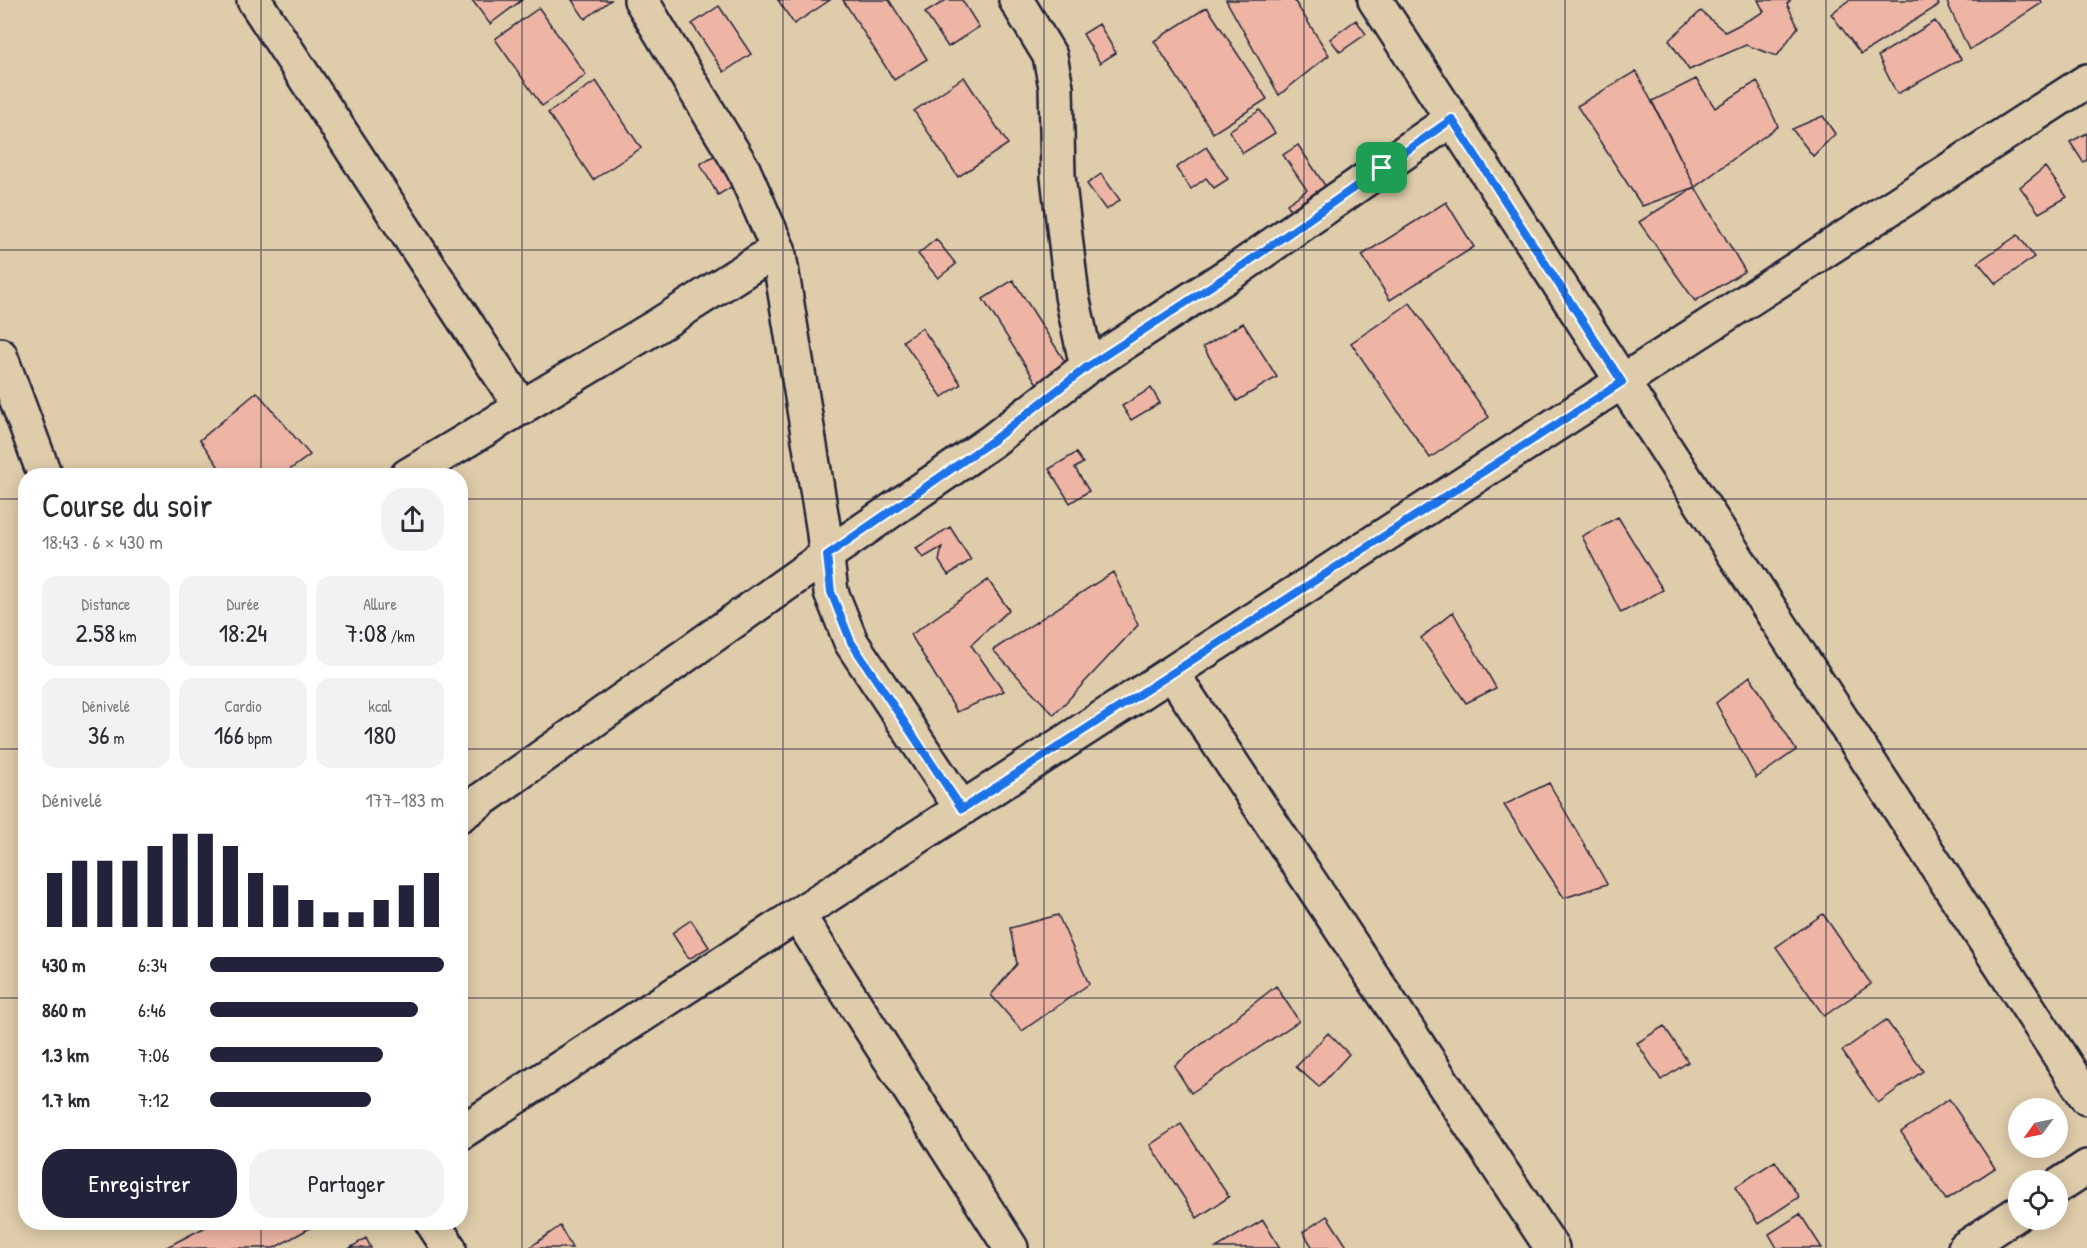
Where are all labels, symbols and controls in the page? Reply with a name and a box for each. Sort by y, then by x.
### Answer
pin [1356,142,1407,193]
icon: arrive [1365,151,1398,184]
text: Course du soir [42,483,212,527]
button: share [381,488,444,551]
text: 18:43 · 6 × 430 m [42,528,163,555]
text: Distance [82,593,130,615]
text: Durée [227,593,259,615]
text: Allure [363,593,397,615]
text: 2.58 [75,615,115,650]
text: 18:24 [219,615,267,650]
text: 7:08 [345,615,387,650]
text: km [115,625,137,647]
text: /km [387,625,415,647]
text: Dénivelé [82,695,130,717]
text: Cardio [224,695,262,717]
text: kcal [368,695,392,717]
text: 36 [88,717,110,752]
text: 166 [214,717,244,752]
text: 180 [364,717,396,752]
text: m [110,727,124,749]
text: bpm [244,727,272,749]
text: Dénivelé [42,786,102,813]
text: 177–183 m [365,786,444,813]
text: 430 m [42,951,86,978]
text: 6:34 [138,951,167,978]
text: 860 m [42,996,86,1023]
text: 6:46 [138,996,166,1023]
text: 1.3 km [42,1041,89,1068]
text: 7:06 [138,1041,169,1068]
text: 1.7 km [42,1086,90,1113]
text: 7:12 [138,1086,169,1113]
north arrow [2008,1098,2068,1158]
map controls [2008,1098,2068,1230]
button: Enregistrer [42,1149,237,1218]
button: Partager [249,1149,444,1218]
button: locate [2008,1170,2068,1230]

